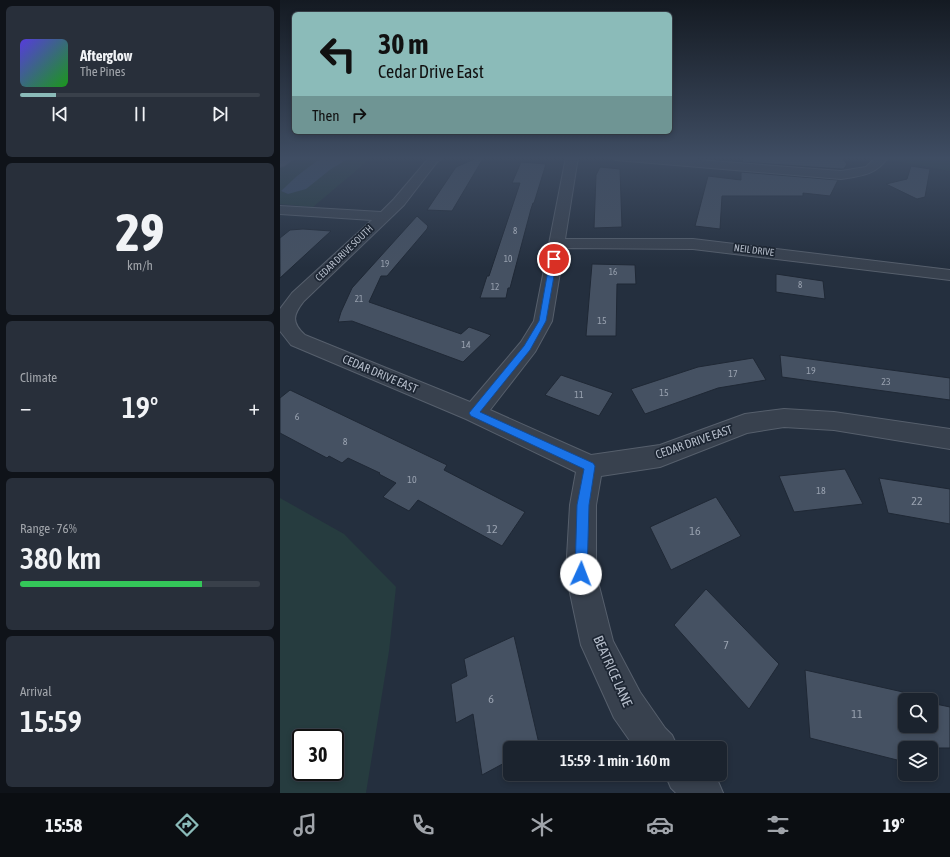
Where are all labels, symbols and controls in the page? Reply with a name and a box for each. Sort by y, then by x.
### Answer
icon: left [312,28,364,80]
text: 30 m [378,28,428,60]
text: Afterglow [80,47,133,64]
text: Cedar Drive East [378,61,484,82]
text: The Pines [80,64,125,79]
icon: previous [49,103,71,125]
icon: pause [129,103,151,125]
icon: next [209,103,231,125]
icon: right [348,104,370,126]
text: Then [312,107,340,124]
text: 29 [116,202,164,262]
street label: CEDAR DRIVE SOUTH [313,223,375,283]
house number: 8 [513,226,517,236]
pin [537,242,571,276]
street label: NEIL DRIVE [733,242,775,258]
icon: arrive [543,248,565,270]
house number: 10 [504,254,512,264]
text: km/h [127,258,153,273]
house number: 19 [381,259,389,269]
house number: 16 [609,267,617,277]
house number: 8 [798,280,802,290]
house number: 12 [491,282,499,292]
house number: 21 [355,294,363,304]
house number: 15 [597,315,607,326]
house number: 14 [461,339,471,350]
street label: CEDAR DRIVE EAST [340,352,420,396]
house number: 19 [806,365,816,376]
house number: 17 [728,368,738,379]
text: Climate [20,370,57,385]
house number: 23 [881,376,891,387]
house number: 15 [659,387,669,398]
house number: 11 [574,389,584,400]
text: 19° [122,390,158,424]
text: − [20,394,31,420]
text: + [249,394,260,420]
house number: 6 [295,411,300,422]
street label: CEDAR DRIVE EAST [654,422,735,462]
house number: 8 [343,436,348,447]
house number: 10 [407,474,417,485]
house number: 18 [816,485,826,496]
house number: 22 [911,494,923,508]
text: Range · 76% [20,521,77,536]
house number: 12 [486,522,498,536]
house number: 16 [689,524,701,538]
text: 380 km [20,541,101,575]
position arrow [560,553,602,595]
street label: BEATRICE LANE [590,633,636,709]
house number: 7 [723,638,729,652]
text: Arrival [20,684,52,699]
house number: 6 [488,692,494,706]
map controls [898,693,938,781]
button: search [898,693,938,733]
text: 15:59 [20,704,82,738]
house number: 11 [851,707,863,721]
speed limit sign: 30 [292,729,344,781]
button: layers [898,741,938,781]
text: 15:59 · 1 min · 160 m [560,752,670,769]
icon: directions [173,811,201,839]
icon: music [291,811,319,839]
icon: phone [409,811,437,839]
icon: climate [528,811,556,839]
icon: car [646,811,674,839]
icon: filters [764,811,792,839]
text: 15:58 [45,815,82,836]
text: 19° [883,815,905,836]

